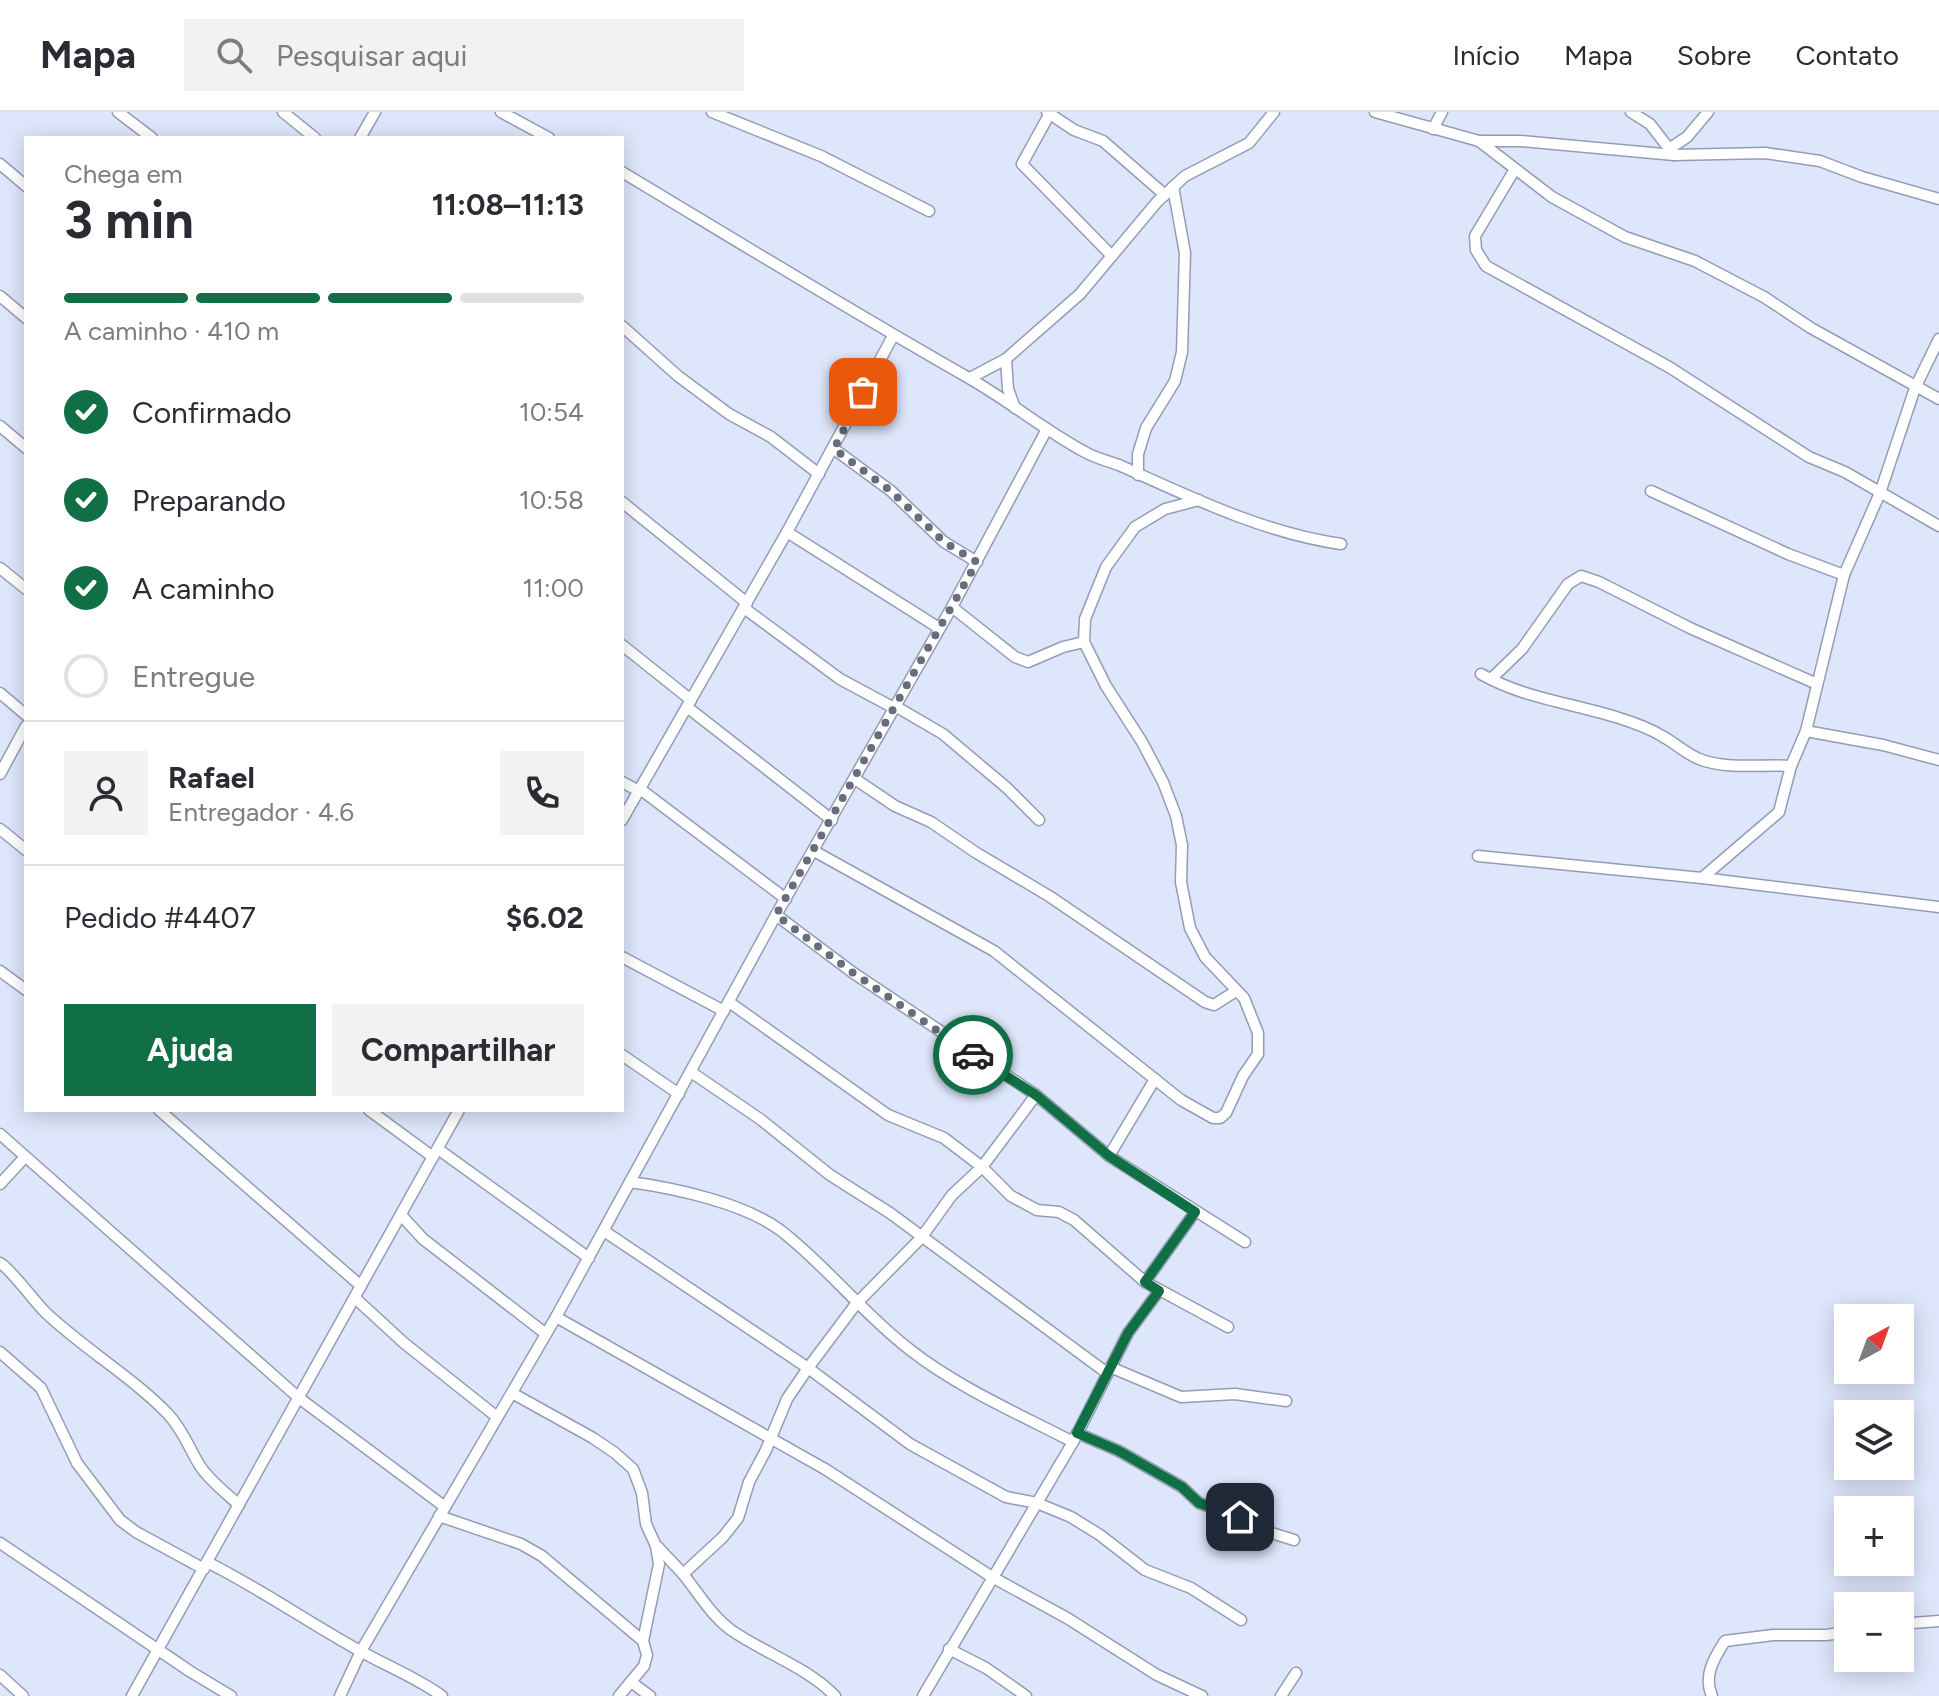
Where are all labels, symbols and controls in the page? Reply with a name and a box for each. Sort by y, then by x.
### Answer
search box [184,19,744,91]
text: Mapa [40,32,136,78]
icon: search [212,33,256,77]
text: Pesquisar aqui [276,37,468,74]
text: Início [1452,38,1520,72]
text: Mapa [1564,38,1633,72]
text: Sobre [1677,38,1751,72]
text: Contato [1795,38,1899,72]
text: Chega em [64,158,183,190]
text: 11:08–11:13 [432,186,584,223]
text: 3 min [64,189,194,251]
text: A caminho · 410 m [64,315,279,347]
pin [829,358,897,426]
icon: bag [841,370,885,414]
icon: check [64,390,108,434]
text: Confirmado [132,394,292,431]
text: 10:54 [519,396,584,428]
icon: check [64,478,108,522]
text: Preparando [132,482,286,519]
text: 10:58 [519,484,584,516]
icon: check [64,566,108,610]
text: A caminho [132,570,275,607]
text: 11:00 [523,572,584,604]
text: Entregue [132,658,255,695]
button: person [64,751,148,835]
button: phone [500,751,584,835]
text: Rafael [168,759,255,796]
text: Entregador · 4.6 [168,796,354,828]
text: Pedido #4407 [64,899,256,936]
text: $6.02 [506,899,584,936]
button: Ajuda [64,1004,316,1096]
button: Compartilhar [332,1004,584,1096]
courier [933,1015,1013,1095]
icon: car [951,1033,995,1077]
north arrow [1834,1304,1914,1384]
map controls [1834,1304,1914,1672]
button: layers [1834,1400,1914,1480]
pin [1206,1483,1274,1551]
icon: home [1218,1495,1262,1539]
button: + [1834,1496,1914,1576]
button: − [1834,1592,1914,1672]

